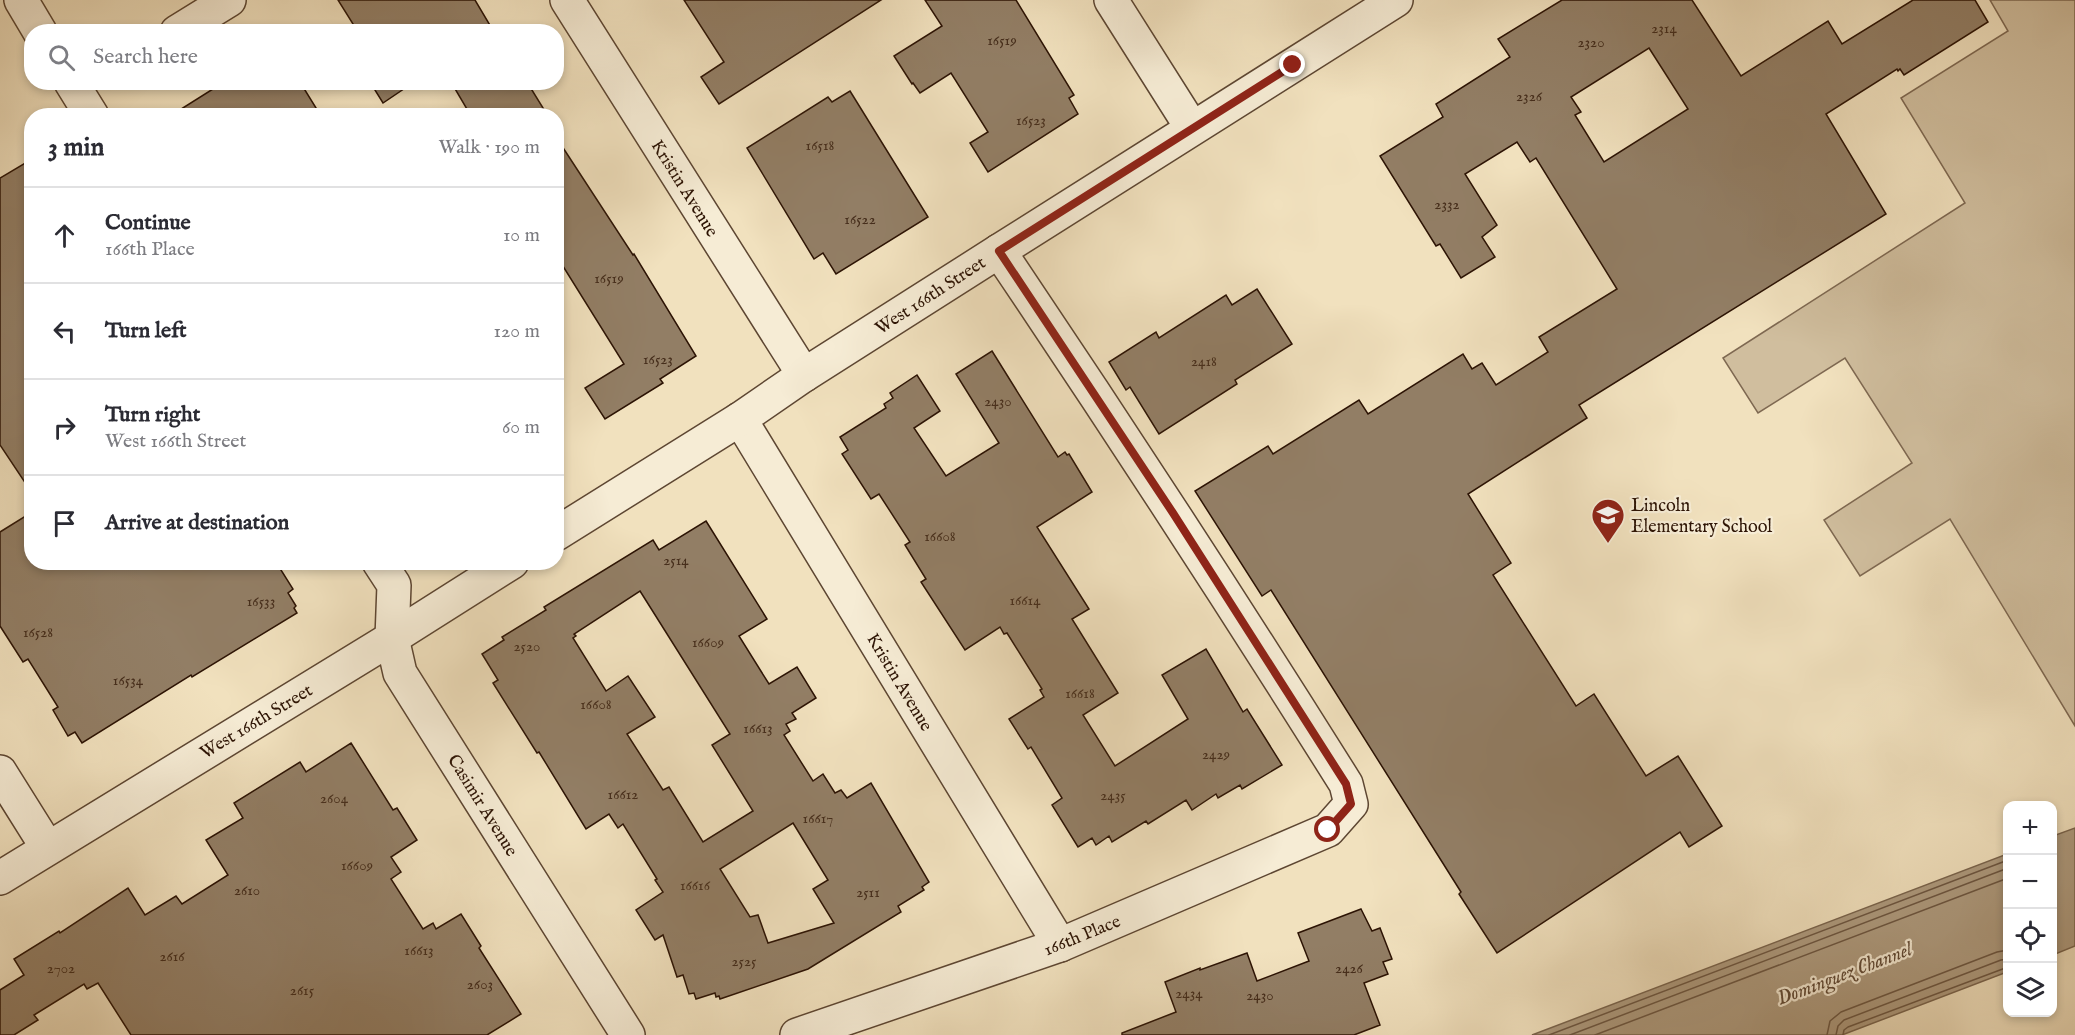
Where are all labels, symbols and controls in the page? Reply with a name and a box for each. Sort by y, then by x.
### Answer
house number: 2314 [1651,19,1677,38]
search box [24,24,564,90]
house number: 16519 [987,31,1017,50]
house number: 2320 [1577,33,1605,52]
icon: search [45,41,78,74]
text: Search here [93,43,198,71]
route end [1279,51,1305,77]
house number: 2326 [1516,87,1543,106]
house number: 16523 [1016,111,1046,130]
text: 3 min [48,131,104,164]
text: Walk · 190 m [438,135,540,160]
street label: Kristin Avenue [645,136,723,242]
house number: 16518 [806,136,835,155]
house number: 2332 [1434,195,1460,214]
text: Continue [105,209,191,237]
house number: 16522 [844,210,876,229]
icon: ahead [48,219,81,252]
text: 10 m [503,223,540,248]
text: 166th Place [105,237,195,262]
street label: West 166th Street [871,252,990,341]
house number: 16519 [594,269,624,288]
icon: left [48,315,81,348]
text: Turn left [105,317,187,345]
text: 120 m [494,319,540,344]
house number: 16523 [643,350,673,369]
house number: 2418 [1191,352,1217,371]
house number: 2430 [984,392,1012,411]
text: Turn right [105,401,200,429]
icon: right [48,411,81,444]
text: 60 m [502,415,540,440]
text: West 166th Street [105,429,246,454]
place label: Lincoln Elementary School [1631,495,1772,539]
school or university icon: Lincoln Elementary School [1590,497,1626,544]
icon: arrive [48,507,81,540]
text: Arrive at destination [105,509,289,537]
house number: 16608 [924,527,956,546]
house number: 2514 [663,551,689,570]
house number: 16614 [1009,591,1041,610]
house number: 16533 [247,592,275,611]
house number: 16528 [23,623,53,642]
street label: Kristin Avenue [860,630,937,736]
house number: 16609 [692,633,724,652]
house number: 2520 [514,637,540,656]
house number: 16534 [113,671,144,690]
street label: West 166th Street [196,680,317,765]
house number: 16618 [1065,684,1095,703]
house number: 16608 [580,695,612,714]
house number: 16613 [743,719,773,738]
house number: 2429 [1202,745,1230,764]
street label: Casimir Avenue [441,750,522,861]
house number: 16612 [608,785,638,804]
house number: 2435 [1100,786,1126,805]
house number: 2604 [320,789,349,808]
map controls [2003,801,2057,1017]
button: + [2003,801,2057,855]
house number: 16617 [803,809,833,828]
route start [1314,816,1340,842]
button: − [2003,855,2057,909]
house number: 16609 [341,856,373,875]
house number: 16616 [680,876,711,895]
house number: 2610 [234,881,260,900]
house number: 2511 [856,883,880,902]
button: locate [2003,909,2057,963]
street label: 166th Place [1041,911,1124,962]
water label: Dominguez Channel [1773,936,1918,1013]
house number: 16613 [404,941,434,960]
house number: 2616 [159,947,185,966]
house number: 2525 [732,952,757,971]
house number: 2702 [47,959,75,978]
house number: 2426 [1335,959,1364,978]
button: layers [2003,963,2057,1017]
house number: 2603 [467,975,493,994]
house number: 2615 [290,981,315,1000]
house number: 2434 [1175,984,1203,1003]
house number: 2430 [1246,986,1274,1005]

